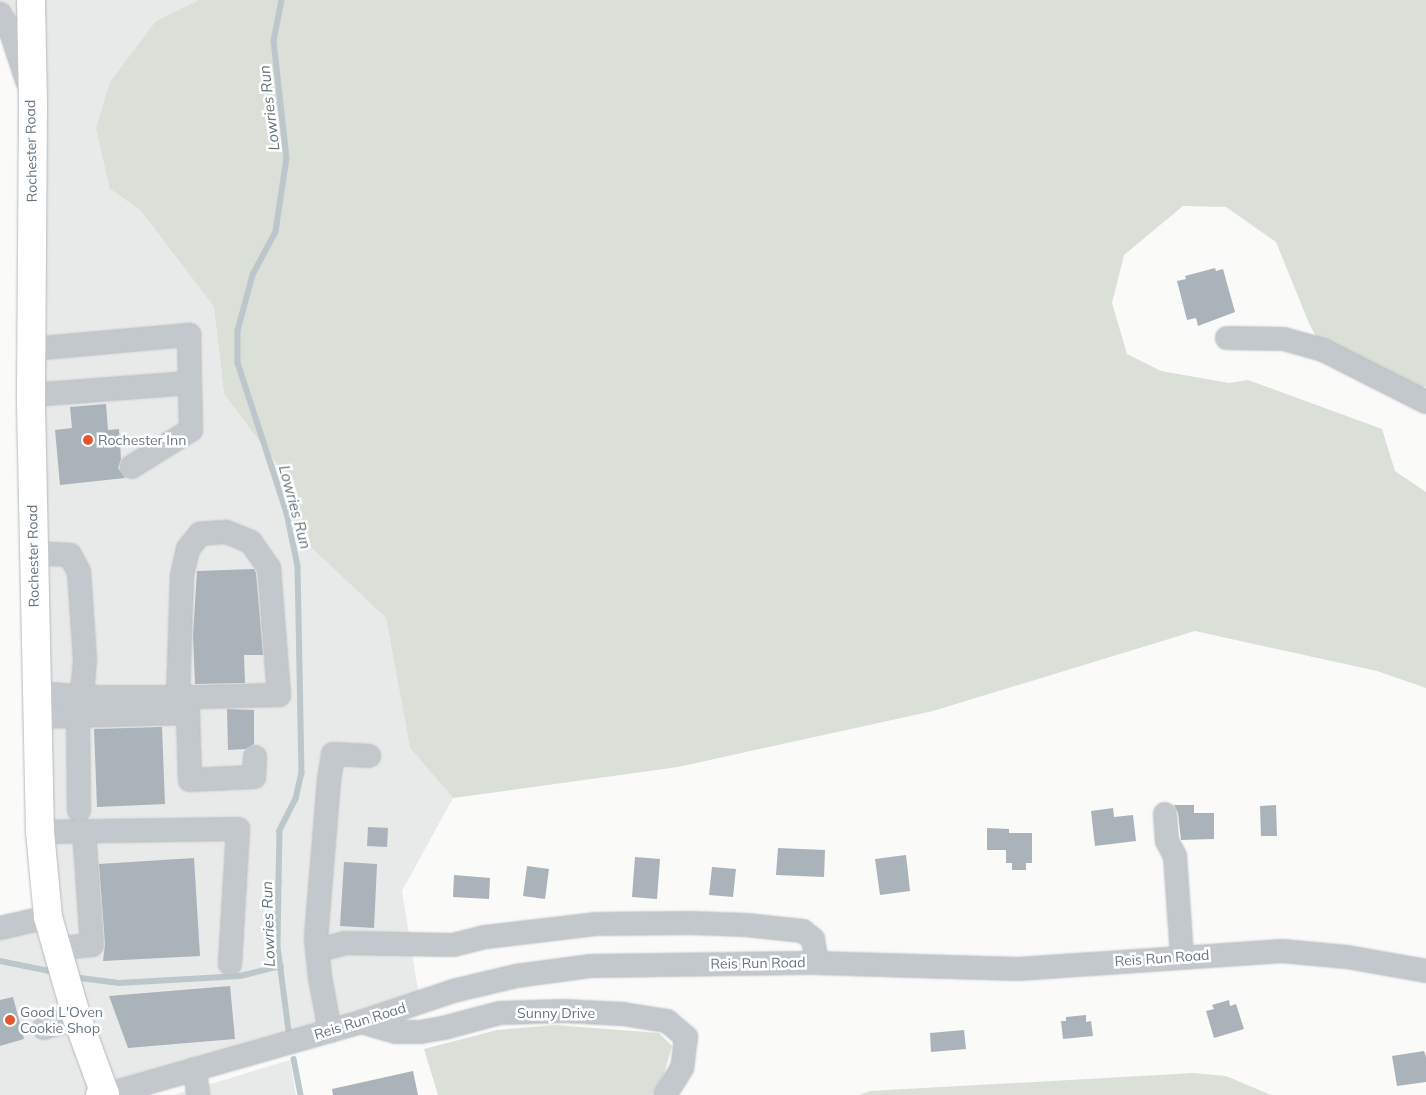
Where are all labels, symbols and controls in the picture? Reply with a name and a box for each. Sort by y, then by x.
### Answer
water label: Lowries Run [255,64,283,152]
street label: Rochester Road [22,100,40,202]
place label: Rochester Inn [98,432,186,448]
marker: Rochester Inn [82,434,94,446]
water label: Lowries Run [275,463,315,551]
street label: Rochester Road [24,505,42,607]
water label: Lowries Run [258,881,278,967]
street label: Reis Run Road [1114,946,1210,970]
street label: Reis Run Road [710,954,806,972]
street label: Reis Run Road [312,999,408,1043]
place label: Good L'Oven Cookie Shop [20,1004,103,1036]
street label: Sunny Drive [517,1005,595,1021]
marker: Good L'Oven Cookie Shop [4,1014,16,1026]

